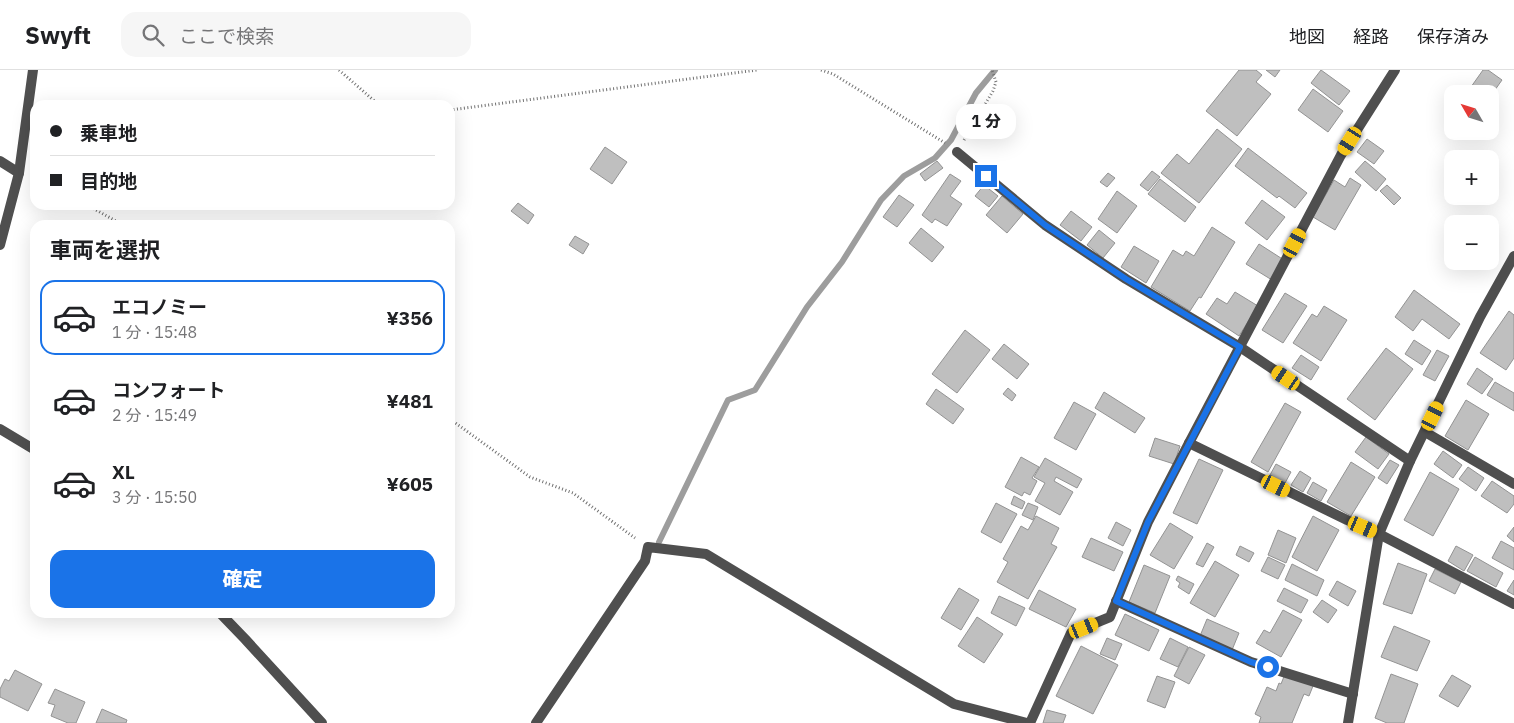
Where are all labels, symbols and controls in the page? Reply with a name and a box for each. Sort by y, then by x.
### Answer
search box [121,12,471,57]
text: Swyft [25,19,91,51]
icon: search [139,21,167,49]
text: ここで検索 [179,24,274,48]
text: 地図 [1289,25,1325,48]
text: 経路 [1353,25,1389,48]
text: 保存済み [1417,25,1489,48]
north arrow [1444,85,1499,140]
map controls [1444,85,1499,270]
callout: 1 分 [956,104,1016,138]
text: 1 分 [971,111,1001,131]
text: 乗車地 [80,121,137,145]
car [1335,124,1364,158]
button: + [1444,150,1499,205]
route end [975,165,997,187]
text: 目的地 [80,169,137,193]
button: − [1444,215,1499,270]
car [1281,226,1308,260]
text: 車両を選択 [50,235,160,264]
icon: car [52,295,97,340]
text: エコノミー [112,295,207,319]
text: ¥356 [386,306,433,330]
text: 1 分 · 15:48 [112,322,197,342]
car [1269,363,1302,393]
icon: car [52,378,97,423]
text: コンフォート [112,378,225,402]
text: ¥481 [386,389,433,413]
car [1419,399,1446,433]
text: 2 分 · 15:49 [112,405,197,425]
text: XL [112,460,135,484]
icon: car [52,461,97,506]
text: ¥605 [386,472,433,496]
car [1259,473,1292,499]
text: 3 分 · 15:50 [112,487,197,507]
car [1346,514,1379,540]
button: 確定 [50,550,435,608]
car [1067,615,1100,641]
route start [1257,656,1279,678]

